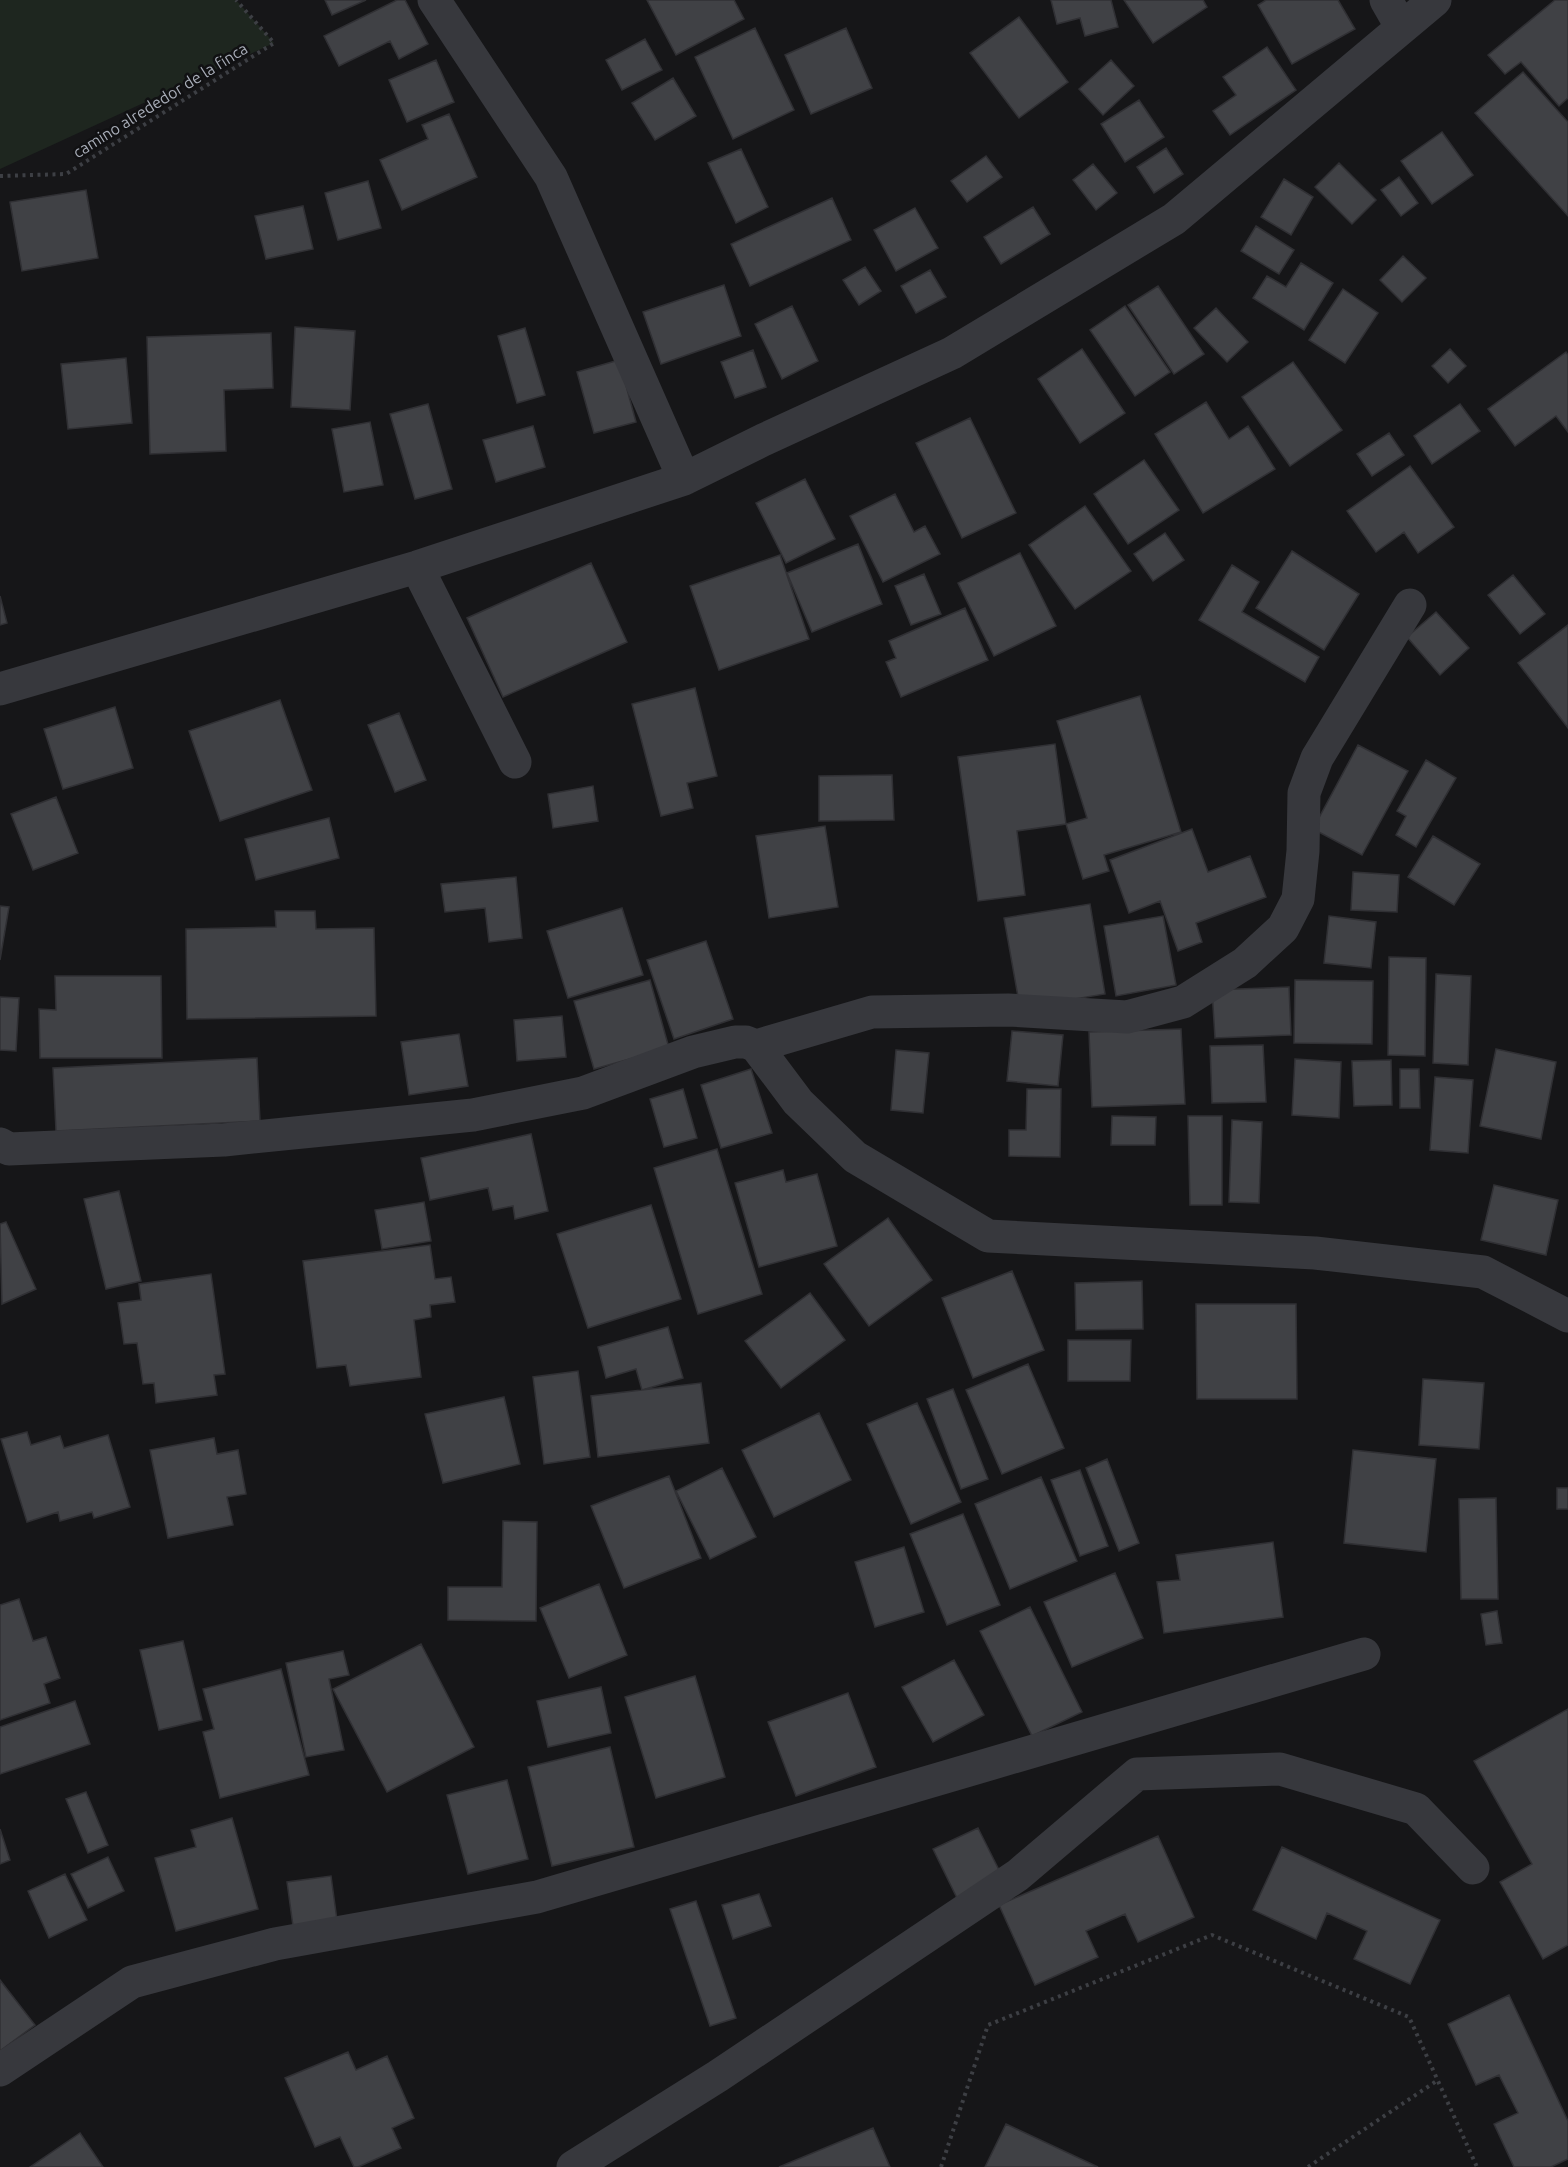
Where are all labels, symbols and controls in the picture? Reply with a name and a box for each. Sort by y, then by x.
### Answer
street label: camino alrededor de la finca [70,39,250,161]

